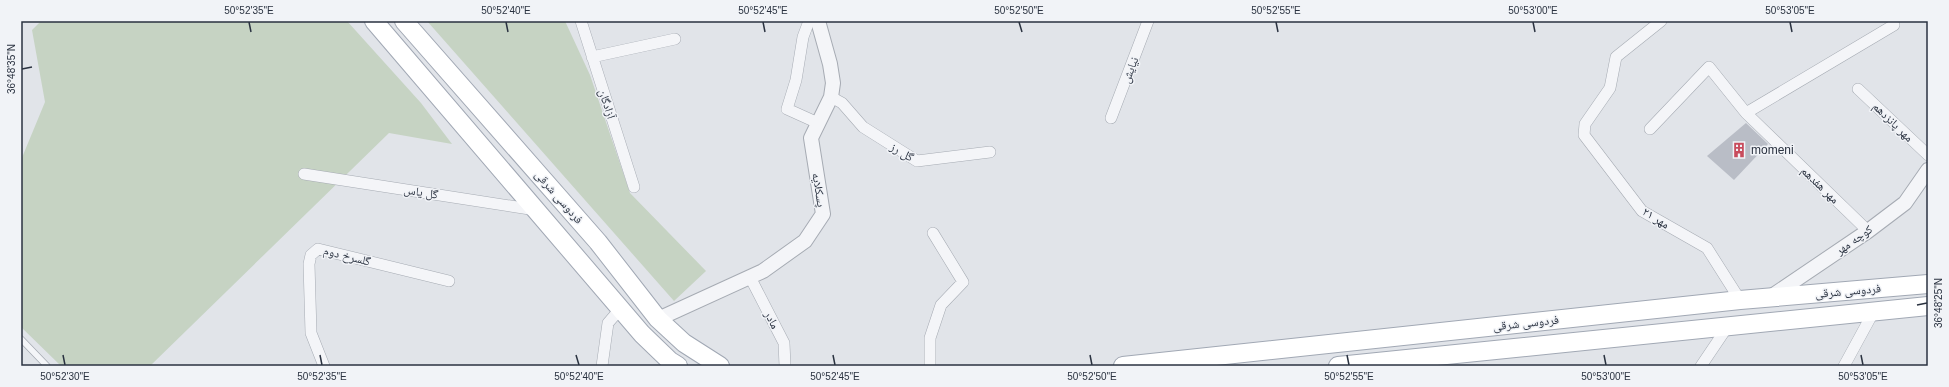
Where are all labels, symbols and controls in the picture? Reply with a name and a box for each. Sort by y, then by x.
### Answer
text: 50°52'35"E [224,5,274,16]
text: 50°52'40"E [481,5,531,16]
text: 50°52'45"E [738,5,788,16]
text: 50°52'50"E [994,5,1044,16]
text: 50°52'55"E [1251,5,1301,16]
text: 50°53'00"E [1508,5,1558,16]
text: 50°53'05"E [1765,5,1815,16]
text: 36°48'35"N [6,44,17,94]
street label: نیایش [1119,55,1142,85]
street label: آزادگان [596,87,619,121]
street label: مهر پانزدهم [1869,99,1916,145]
street label: گل رز [887,139,916,164]
building icon: momeni [1730,141,1748,159]
place label: momeni [1751,143,1794,157]
street label: مهر هفدهم [1798,164,1842,207]
street label: فردوسی شرقی [532,168,586,226]
street label: پسکلایه [809,172,829,209]
street label: گل یاس [403,182,439,202]
street label: مهر ۲۱ [1640,204,1672,232]
street label: کوچه مهر [1832,222,1875,258]
street label: گلسرخ دوم [322,243,372,270]
text: 36°48'25"N [1933,278,1944,328]
street label: فردوسی شرقی [1815,281,1881,301]
street label: مادر [761,308,782,331]
street label: فردوسی شرقی [1492,313,1560,333]
text: 50°52'30"E [40,371,90,382]
text: 50°52'35"E [297,371,347,382]
text: 50°52'40"E [554,371,604,382]
text: 50°52'45"E [810,371,860,382]
text: 50°52'50"E [1067,371,1117,382]
text: 50°52'55"E [1324,371,1374,382]
text: 50°53'00"E [1581,371,1631,382]
text: 50°53'05"E [1838,371,1888,382]

